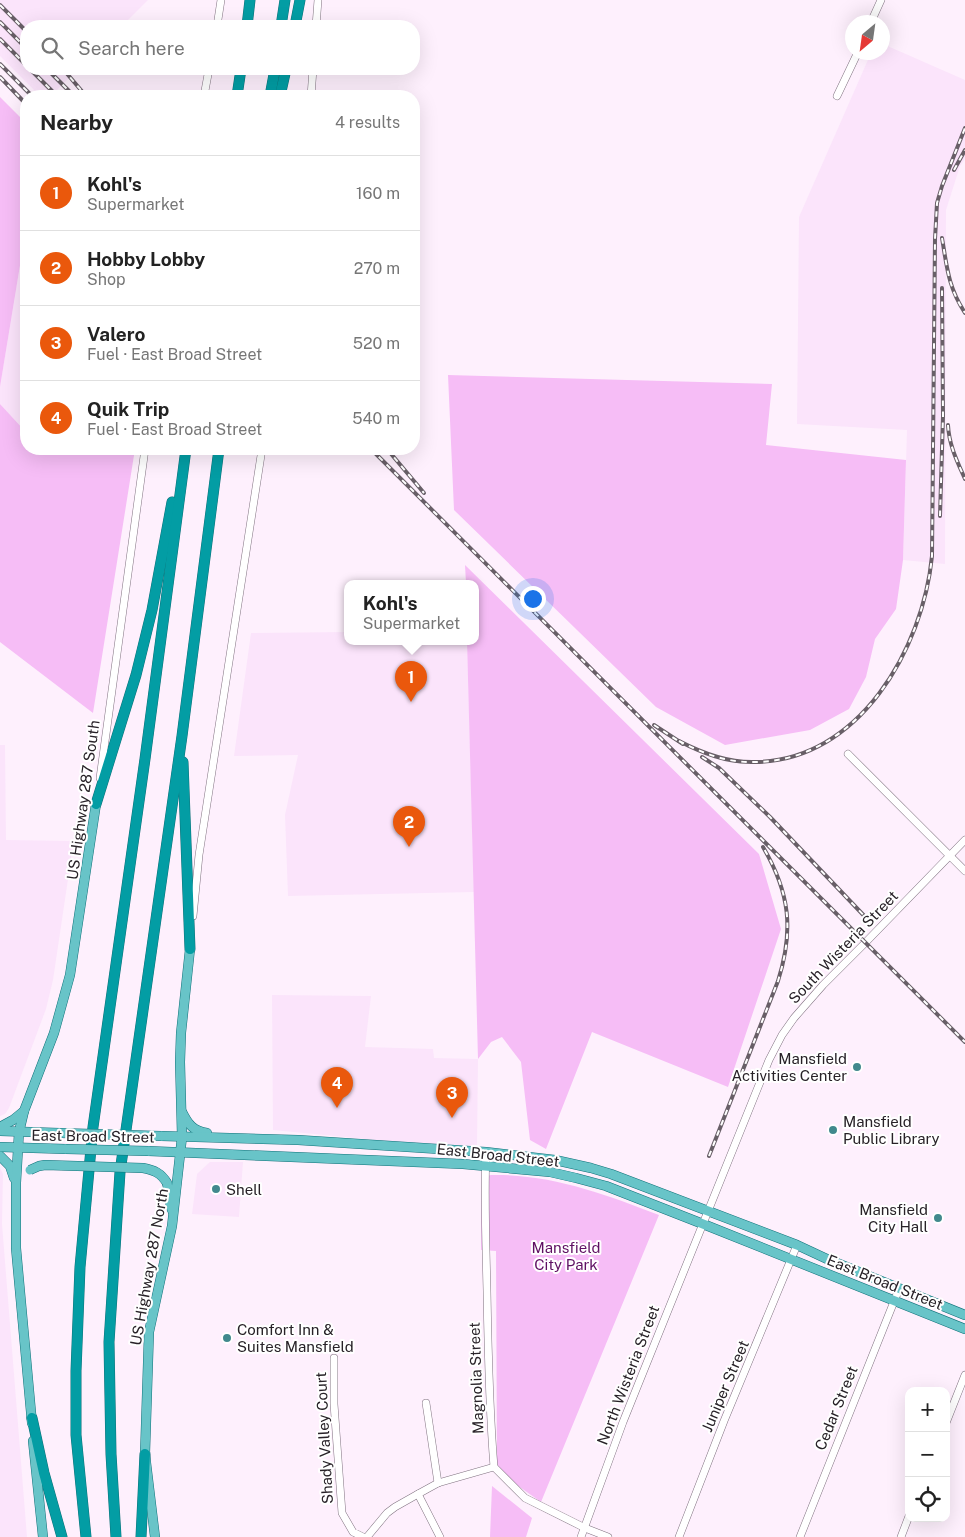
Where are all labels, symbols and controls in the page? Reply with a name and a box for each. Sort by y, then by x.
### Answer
north arrow [845,15,890,60]
search box [20,20,420,75]
icon: search [38,34,66,62]
text: Search here [78,37,185,59]
text: Nearby [40,110,113,135]
text: 4 results [335,113,400,132]
text: Kohl's [87,173,142,195]
text: 1 [53,184,59,203]
text: 160 m [356,184,400,203]
text: Supermarket [87,195,184,214]
text: Hobby Lobby [87,248,205,270]
text: 2 [51,259,61,278]
text: 270 m [354,259,400,278]
text: Shop [87,270,126,289]
text: Valero [87,323,146,345]
text: 3 [51,334,61,353]
text: 520 m [353,334,400,353]
text: Fuel · East Broad Street [87,345,262,364]
text: Quik Trip [87,398,169,420]
text: 4 [51,409,61,428]
text: 540 m [352,409,400,428]
text: Fuel · East Broad Street [87,420,262,439]
popup [344,580,479,645]
your location [520,586,546,612]
text: Kohl's [363,592,417,614]
text: Supermarket [363,614,460,633]
pin: 1 [395,661,427,702]
street label: US Highway 287 South [63,719,103,881]
pin: 2 [393,806,425,847]
street label: South Wisteria Street [785,887,901,1007]
place label: Mansfield Activities Center [732,1050,847,1084]
marker: Mansfield Activities Center [851,1061,863,1073]
pin: 4 [321,1067,353,1108]
pin: 3 [436,1077,468,1118]
place label: Mansfield Public Library [843,1113,940,1147]
marker: Mansfield Public Library [827,1124,839,1136]
street label: East Broad Street [31,1126,155,1146]
street label: East Broad Street [436,1140,560,1170]
place label: Shell [226,1181,262,1198]
marker: Shell [210,1183,222,1195]
street label: US Highway 287 North [127,1187,171,1347]
place label: Mansfield City Hall [859,1201,928,1235]
marker: Mansfield City Hall [932,1212,944,1224]
park label: Mansfield City Park [532,1239,600,1273]
street label: East Broad Street [825,1251,945,1313]
street label: North Wisteria Street [594,1303,663,1447]
place label: Comfort Inn & Suites Mansfield [237,1321,354,1355]
street label: Magnolia Street [466,1322,486,1434]
marker: Comfort Inn & Suites Mansfield [221,1332,233,1344]
street label: Juniper Street [698,1337,752,1434]
street label: Cedar Street [811,1363,861,1453]
street label: Shady Valley Court [312,1371,336,1505]
map controls [905,1387,950,1522]
button: + [905,1387,950,1432]
button: − [905,1432,950,1477]
button: locate [905,1477,950,1522]

